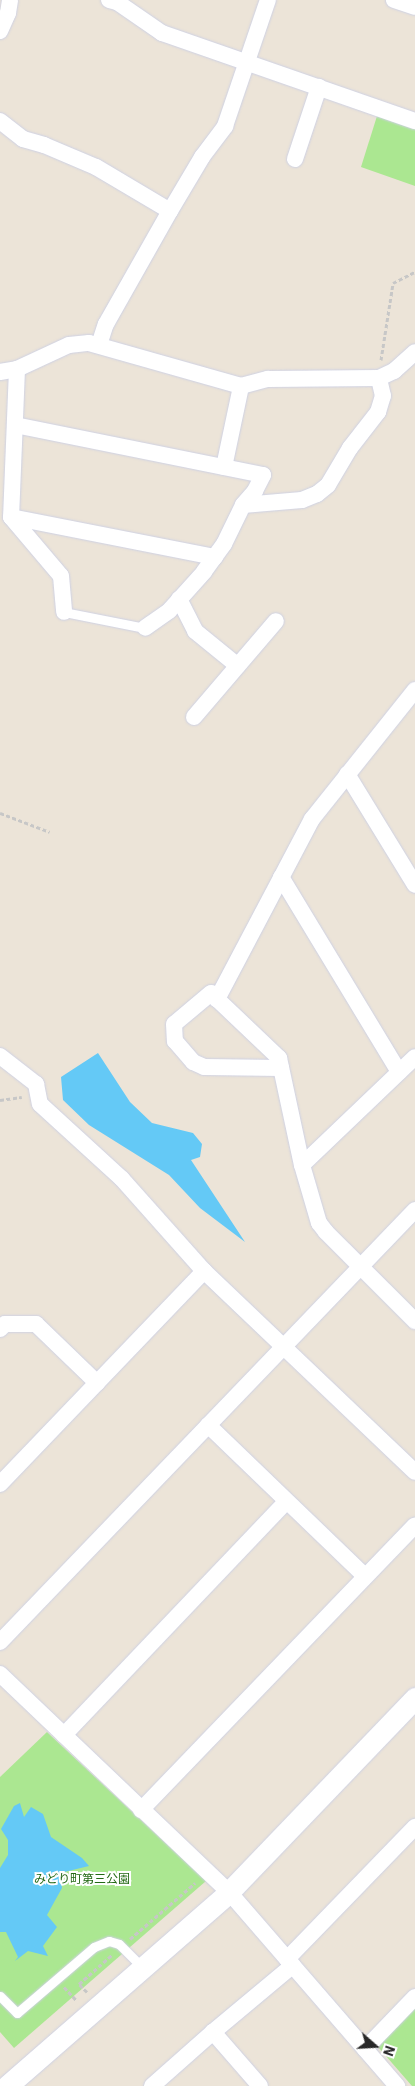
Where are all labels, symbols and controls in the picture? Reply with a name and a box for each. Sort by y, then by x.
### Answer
park label: みどり町第三公園 [34,1872,130,1886]
north arrow [350,2021,400,2071]
text: N [379,2043,399,2059]

